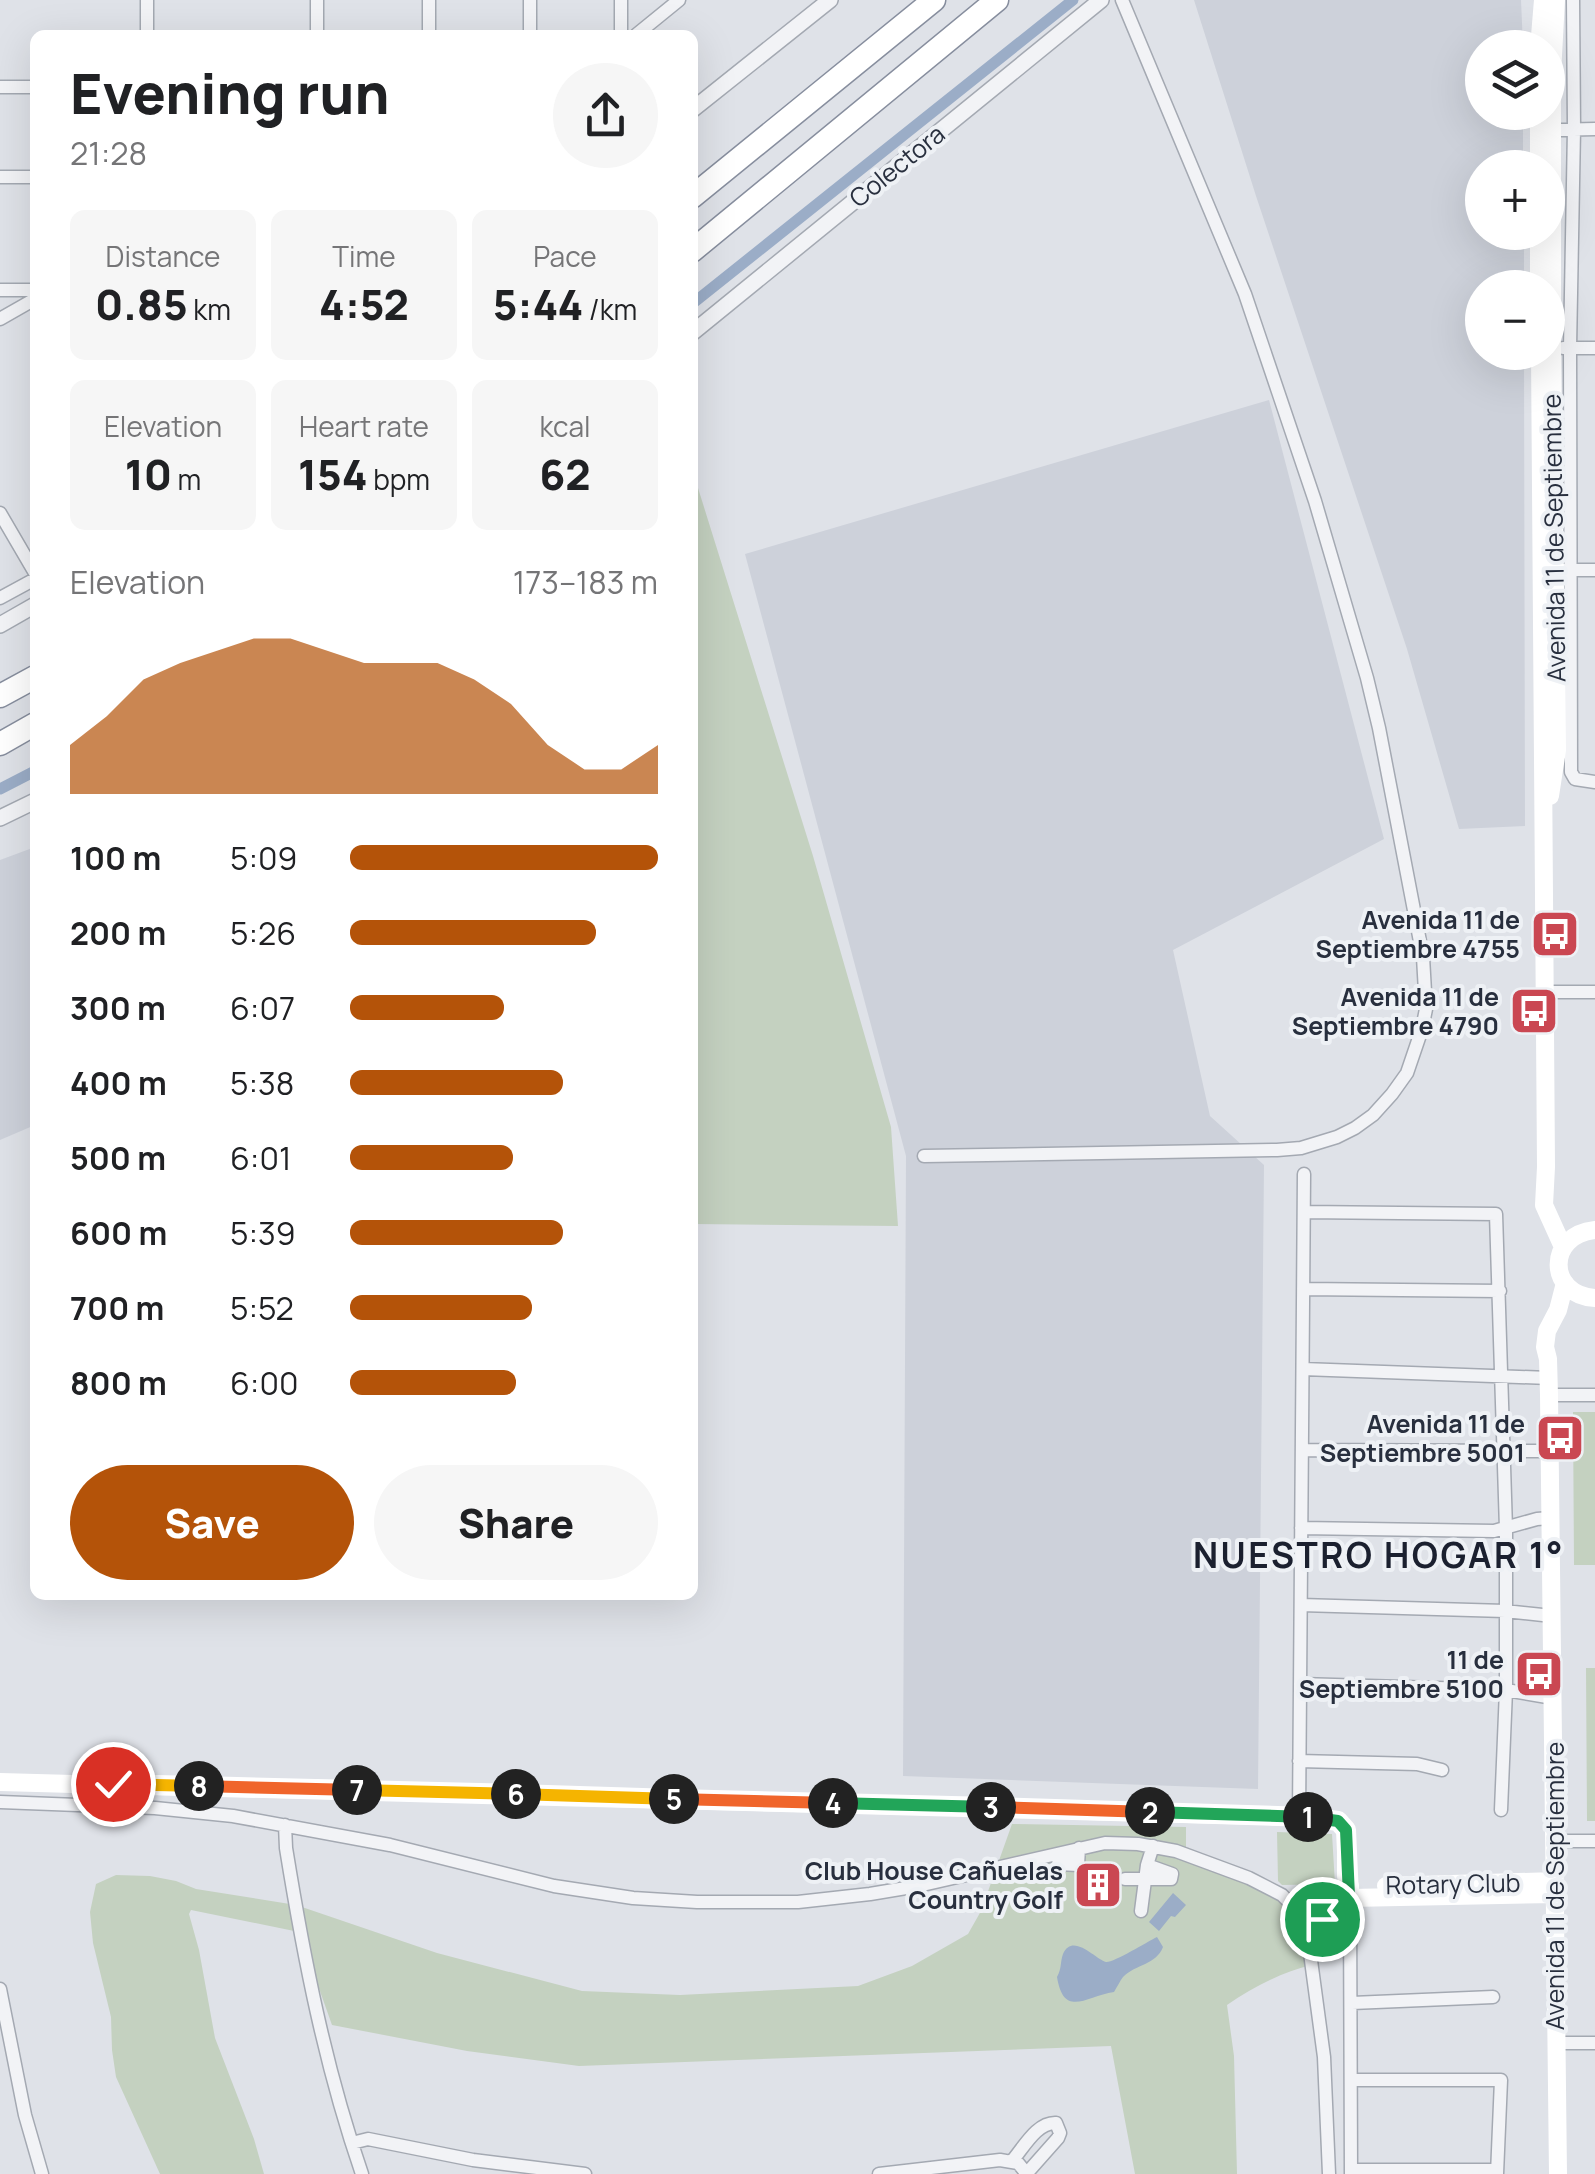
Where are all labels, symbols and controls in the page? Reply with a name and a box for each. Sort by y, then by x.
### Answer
map controls [1465,30,1565,370]
button: layers [1465,30,1565,130]
text: Evening run [70,55,389,131]
button: share [553,63,658,168]
street label: Colectora [842,116,952,215]
text: 21:28 [70,131,147,175]
button: + [1465,150,1565,250]
text: Distance [106,237,220,275]
text: Time [332,237,396,275]
text: Pace [533,237,597,275]
button: − [1465,270,1565,370]
text: 0.85 [95,275,188,333]
text: 4:52 [319,275,409,333]
text: 5:44 [493,275,583,333]
text: km [188,290,231,328]
text: /km [583,290,637,328]
street label: Avenida 11 de Septiembre [1533,393,1574,683]
text: Elevation [104,407,222,445]
text: Heart rate [299,407,429,445]
text: kcal [539,407,591,445]
text: 10 [125,445,172,503]
text: 154 [298,445,368,503]
text: 62 [539,445,591,503]
text: m [172,460,201,498]
text: bpm [368,460,430,498]
text: Elevation [70,560,205,604]
text: 173–183 m [513,560,658,604]
text: 100 m [70,836,161,880]
text: 5:09 [230,836,297,880]
place label: Avenida 11 de Septiembre 4755 [1315,902,1520,966]
bus stop icon: Avenida 11 de Septiembre 4755 [1529,908,1581,960]
text: 200 m [70,911,166,955]
text: 5:26 [230,911,296,955]
place label: Avenida 11 de Septiembre 4790 [1292,979,1499,1043]
bus stop icon: Avenida 11 de Septiembre 4790 [1508,985,1560,1037]
text: 300 m [70,986,166,1030]
text: 6:07 [230,986,295,1030]
text: 400 m [70,1061,167,1105]
text: 5:38 [230,1061,294,1105]
text: 500 m [70,1136,166,1180]
text: 6:01 [230,1136,291,1180]
text: 600 m [70,1211,167,1255]
text: 5:39 [230,1211,296,1255]
text: 700 m [70,1286,164,1330]
text: 5:52 [230,1286,294,1330]
text: 800 m [70,1361,167,1405]
text: 6:00 [230,1361,298,1405]
place label: Avenida 11 de Septiembre 5001 [1320,1406,1525,1470]
bus stop icon: Avenida 11 de Septiembre 5001 [1534,1412,1586,1464]
button: Save [70,1465,354,1580]
button: Share [374,1465,658,1580]
district label: NUESTRO HOGAR 1° [1193,1531,1565,1579]
place label: 11 de Septiembre 5100 [1299,1642,1504,1706]
bus stop icon: 11 de Septiembre 5100 [1513,1648,1565,1700]
pin [71,1742,156,1827]
street label: Avenida 11 de Septiembre [1537,1742,1572,2030]
icon: check [86,1757,141,1812]
pin: 8 [174,1761,224,1811]
pin: 7 [332,1765,382,1815]
text: 8 [190,1767,208,1805]
pin: 6 [491,1769,541,1819]
text: 7 [350,1771,364,1809]
pin: 5 [649,1774,699,1824]
text: 6 [507,1775,525,1813]
pin: 4 [808,1778,858,1828]
text: 5 [666,1780,682,1818]
pin: 3 [966,1782,1016,1832]
text: 4 [824,1784,842,1822]
pin: 2 [1125,1787,1175,1837]
text: 3 [983,1788,999,1826]
pin: 1 [1283,1792,1333,1842]
text: 2 [1142,1793,1158,1831]
text: 1 [1302,1798,1314,1836]
place label: Club House Cañuelas Country Golf [805,1853,1064,1917]
building icon: Club House Cañuelas Country Golf [1072,1859,1124,1911]
street label: Rotary Club [1385,1865,1521,1902]
pin [1280,1877,1365,1962]
icon: arrive [1295,1892,1350,1947]

